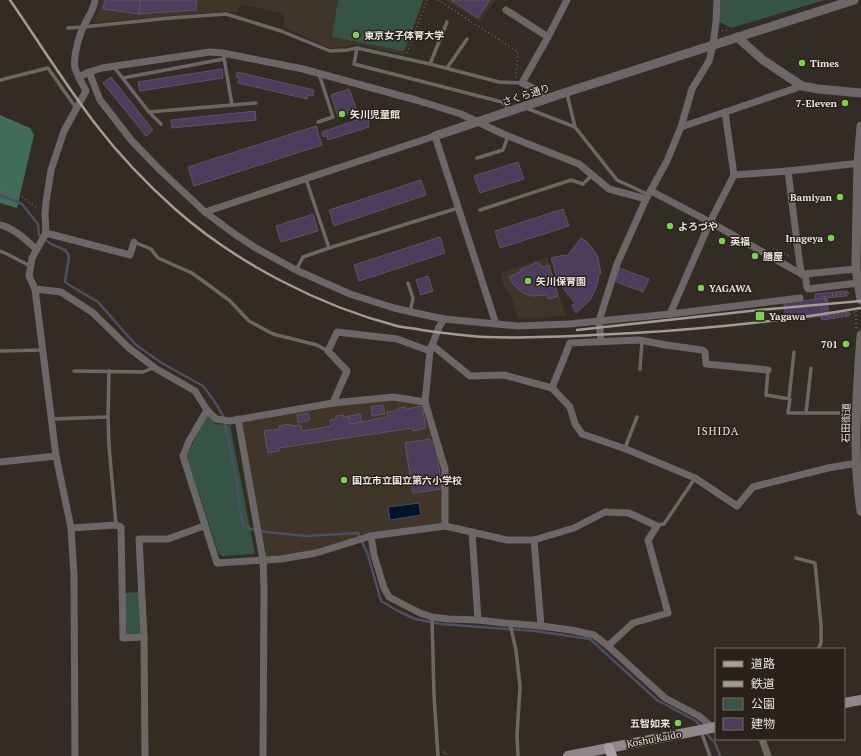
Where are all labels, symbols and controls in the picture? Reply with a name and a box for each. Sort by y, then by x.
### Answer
place label: 東京女子体育大学 [364,29,444,42]
marker: 東京女子体育大学 [351,30,361,40]
place label: Times [810,57,840,70]
marker: Times [797,58,807,68]
street label: さくら通り [500,81,552,109]
place label: 7-Eleven [796,97,838,110]
marker: 7-Eleven [840,98,850,108]
place label: 矢川児童館 [350,108,400,121]
marker: 矢川児童館 [337,109,347,119]
place label: Bamiyan [790,191,833,204]
marker: Bamiyan [835,192,845,202]
place label: よろづや [678,220,718,233]
marker: よろづや [665,221,675,231]
place label: Inageya [786,232,823,245]
marker: Inageya [826,233,836,243]
place label: 英福 [730,235,750,248]
marker: 英福 [717,236,727,246]
place label: 膳屋 [763,250,783,263]
marker: 膳屋 [750,251,760,261]
place label: 矢川保育園 [536,275,586,288]
marker: 矢川保育園 [523,276,533,286]
place label: YAGAWA [709,282,753,295]
marker: YAGAWA [696,283,706,293]
marker: Yagawa [754,310,766,322]
place label: Yagawa [769,310,806,323]
place label: 701 [821,338,838,351]
marker: 701 [841,339,851,349]
street label: 石田街道 [839,403,853,443]
district label: ISHIDA [697,424,739,438]
place label: 国立市立国立第六小学校 [352,474,462,487]
marker: 国立市立国立第六小学校 [339,475,349,485]
legend [715,648,845,740]
text: 道路 [751,656,775,671]
text: 鉄道 [751,676,775,691]
text: 公園 [751,696,775,711]
text: 建物 [751,716,775,731]
place label: 五智如来 [630,717,670,730]
marker: 五智如来 [673,718,683,728]
street label: Koshu Kaido [626,727,683,751]

